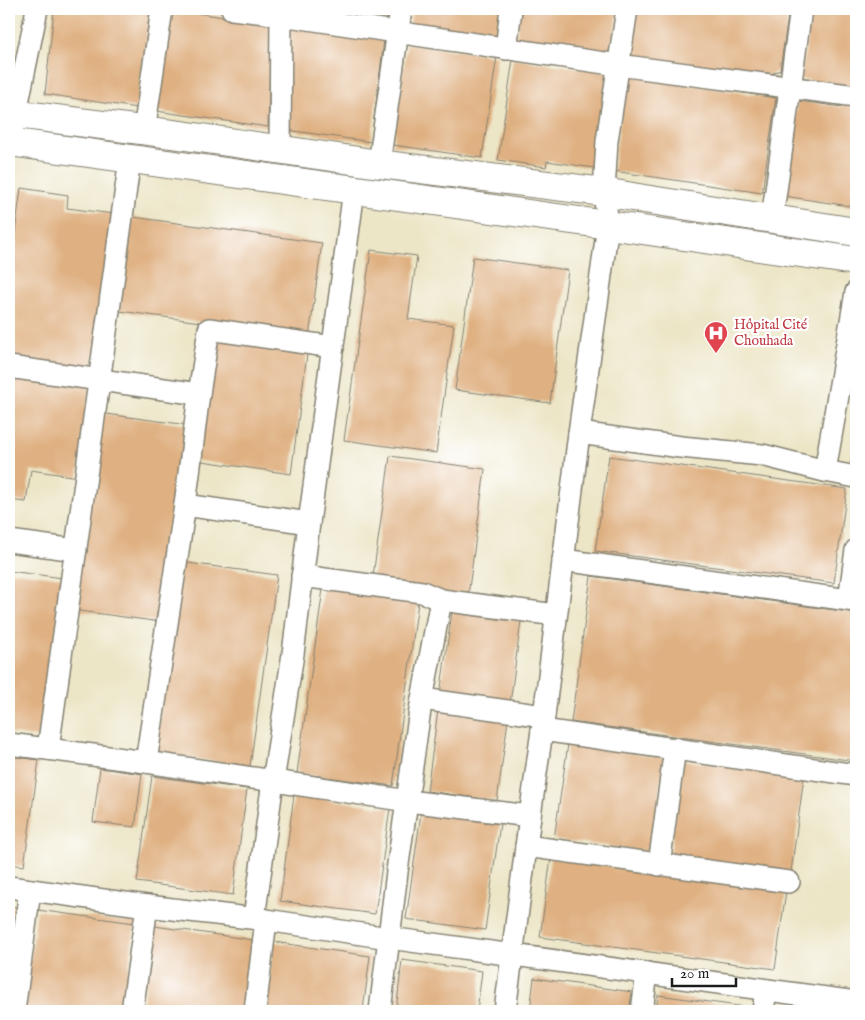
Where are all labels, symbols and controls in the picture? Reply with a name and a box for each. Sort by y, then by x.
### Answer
place label: Hôpital Cité Chouhada [734,316,808,350]
hospital icon: Hôpital Cité Chouhada [703,320,729,354]
scale bar [672,955,736,987]
text: 20 m [680,964,710,983]

